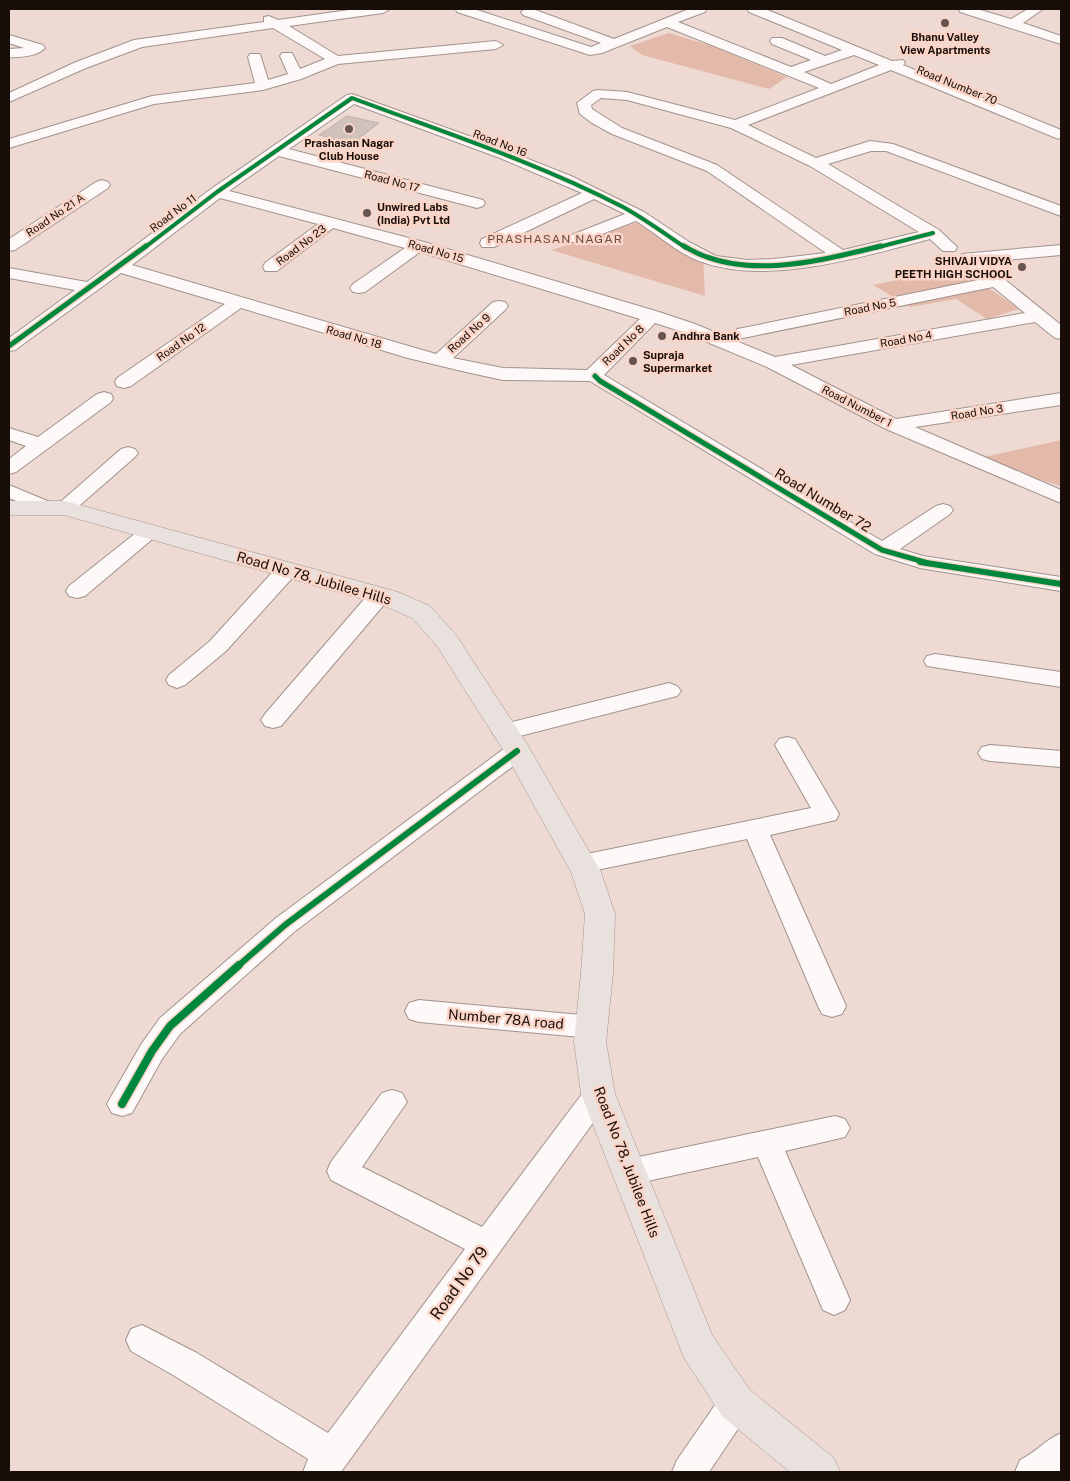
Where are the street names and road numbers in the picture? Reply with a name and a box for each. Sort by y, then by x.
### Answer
street label: Road Number 70 [915,63,999,107]
street label: Road No 16 [471,127,529,159]
street label: Road No 17 [363,168,421,194]
street label: Road No 21 A [24,191,86,239]
street label: Road No 11 [148,192,198,234]
street label: Road No 23 [274,222,328,268]
street label: Road No 15 [407,237,465,265]
street label: Road No 5 [843,296,897,318]
street label: Road No 9 [445,311,493,355]
street label: Road No 12 [154,321,208,363]
street label: Road No 8 [600,322,646,368]
street label: Road No 18 [325,323,383,351]
street label: Road No 4 [879,329,933,349]
street label: Road Number 1 [820,383,894,429]
street label: Road No 3 [950,402,1004,422]
street label: Road Number 72 [772,465,874,535]
street label: Road No 78, Jubilee Hills [235,548,393,608]
street label: Number 78A road [448,1006,564,1032]
street label: Road No 78, Jubilee Hills [591,1084,663,1240]
street label: Road No 79 [426,1243,492,1323]

